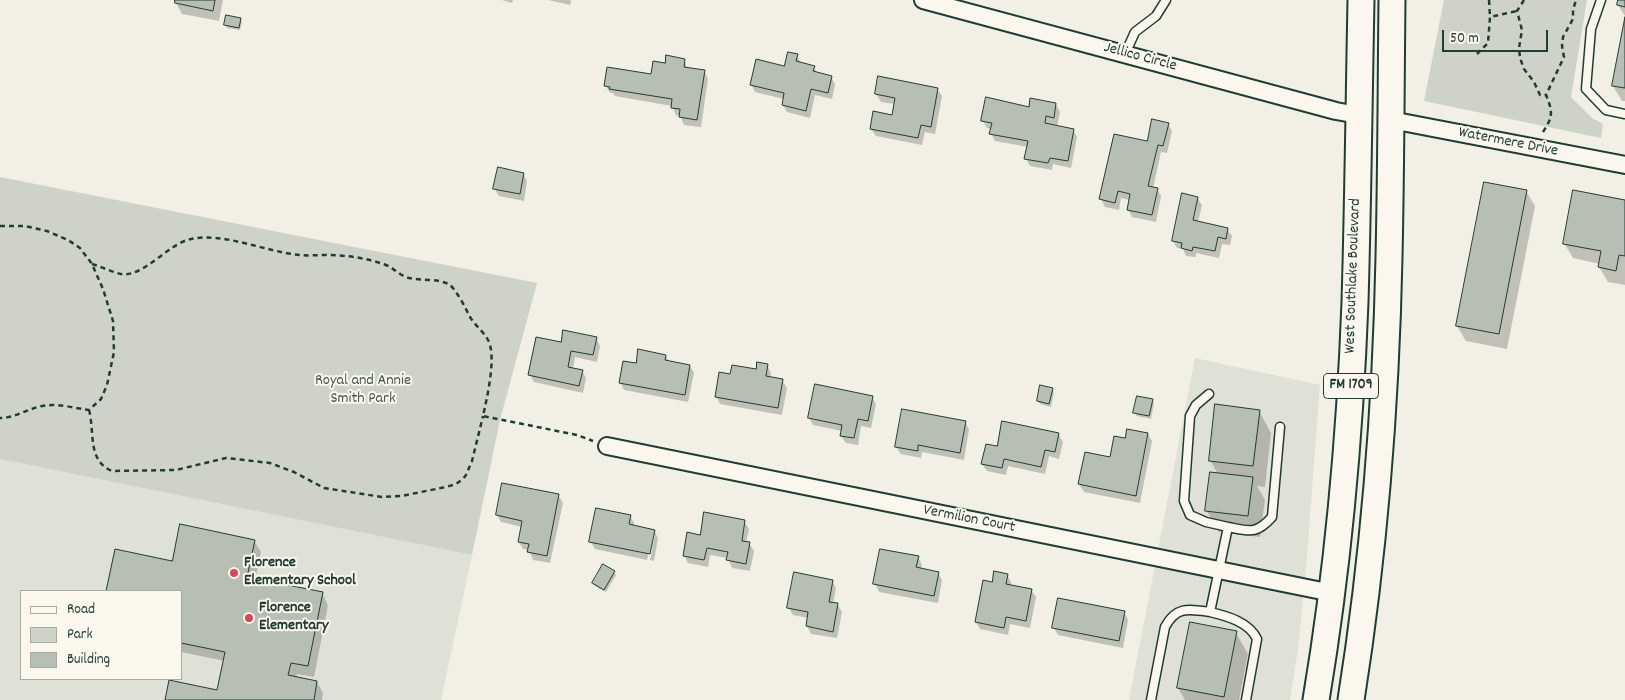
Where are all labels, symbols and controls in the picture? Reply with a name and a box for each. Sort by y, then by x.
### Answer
scale bar [1445,20,1551,52]
text: 50 m [1450,28,1479,50]
street label: Jellico Circle [1101,39,1179,77]
street label: Watermere Drive [1457,124,1559,162]
street label: West Southlake Boulevard [1342,198,1366,354]
park label: Royal and Annie Smith Park [315,372,411,410]
road number: FM 1709 [1324,374,1378,398]
street label: Vermilion Court [921,502,1017,538]
place label: Florence Elementary School [244,554,356,592]
marker: Florence Elementary School [228,567,240,579]
legend [20,590,182,680]
text: Road [67,599,95,621]
place label: Florence Elementary [259,599,328,637]
marker: Florence Elementary [243,612,255,624]
text: Park [67,624,93,646]
text: Building [67,649,110,671]

